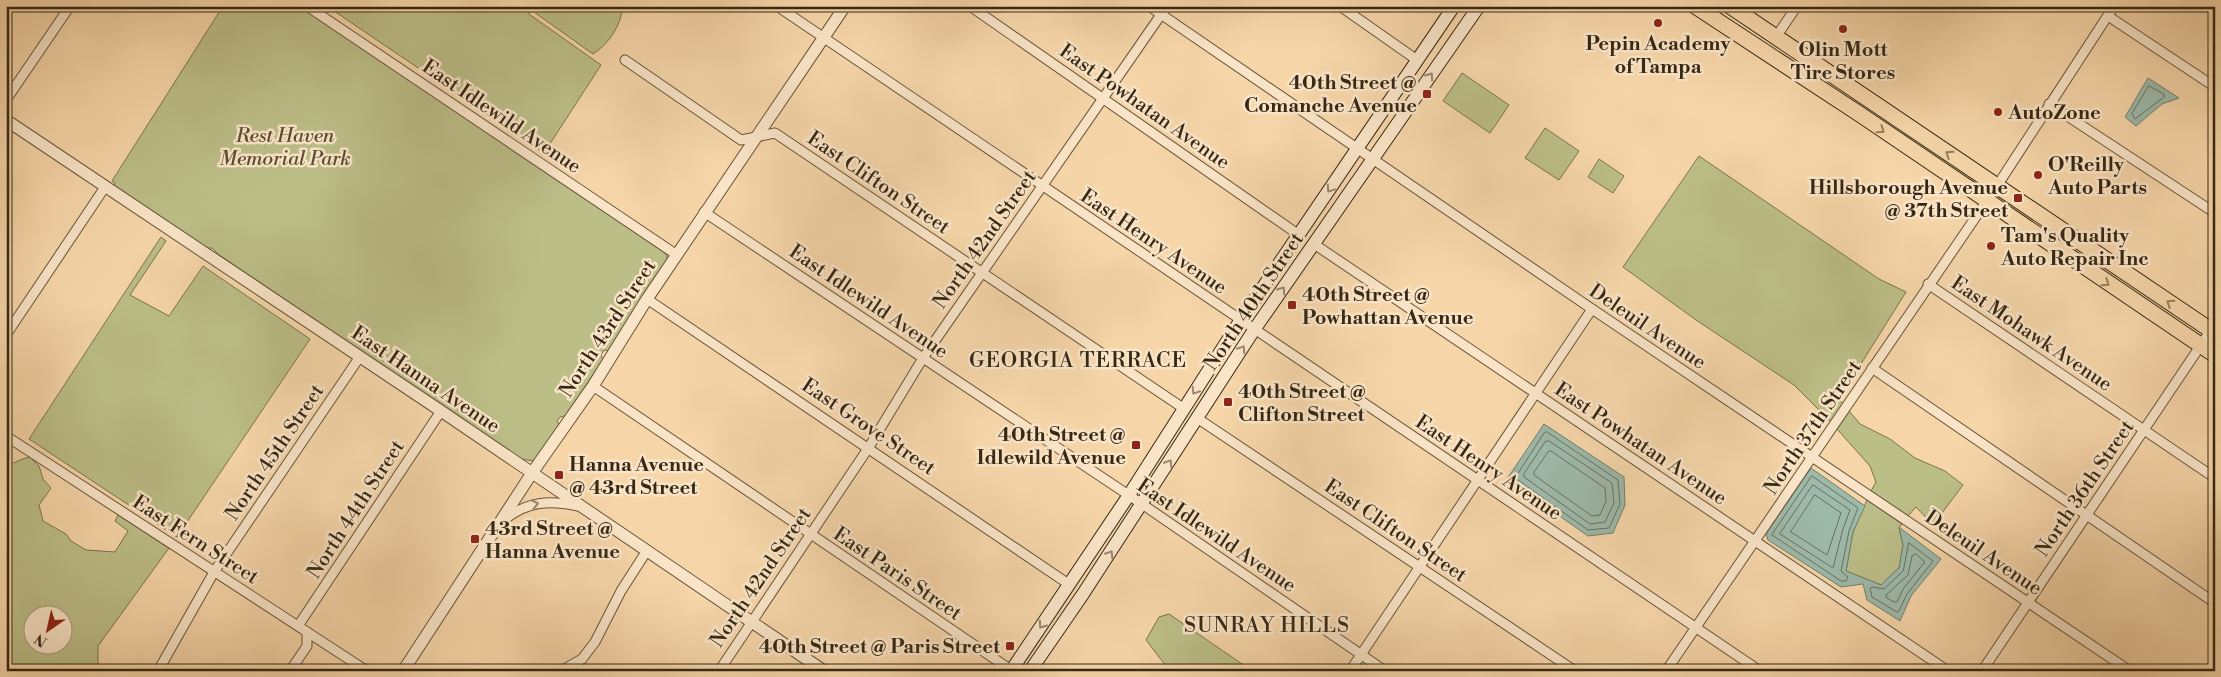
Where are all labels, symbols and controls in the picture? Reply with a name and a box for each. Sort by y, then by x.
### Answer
marker: Pepin Academy of Tampa [1652,17,1664,29]
marker: Olin Mott Tire Stores [1837,23,1849,35]
place label: Pepin Academy of Tampa [1586,32,1731,80]
place label: Olin Mott Tire Stores [1791,38,1895,86]
street label: East Powhatan Avenue [1054,39,1234,176]
street label: East Idlewild Avenue [417,55,586,180]
place label: 40th Street @ Comanche Avenue [1244,71,1417,119]
one-way arrow [1424,72,1433,82]
marker: 40th Street @ Comanche Avenue [1421,88,1433,100]
place label: AutoZone [2007,101,2101,126]
marker: AutoZone [1992,106,2004,118]
park label: Rest Haven Memorial Park [219,124,351,172]
one-way arrow [1876,124,1885,133]
street label: East Clifton Street [802,126,954,240]
one-way arrow [1945,151,1954,160]
place label: O'Reilly Auto Parts [2047,153,2147,201]
street label: North 42nd Street [928,166,1042,314]
marker: O'Reilly Auto Parts [2032,169,2044,181]
place label: Hillsborough Avenue @ 37th Street [1809,176,2009,224]
street label: East Henry Avenue [1075,184,1231,300]
one-way arrow [1326,184,1336,193]
marker: Hillsborough Avenue @ 37th Street [2012,192,2024,204]
place label: Tam's Quality Auto Repair Inc [2000,224,2149,272]
street label: North 40th Street [1199,228,1310,376]
street label: East Idlewild Avenue [784,240,953,365]
marker: Tam's Quality Auto Repair Inc [1985,240,1997,252]
street label: North 43rd Street [554,255,662,403]
street label: East Mohawk Avenue [1946,271,2117,397]
one-way arrow [2101,276,2110,286]
street label: Deleuil Avenue [1584,279,1710,376]
place label: 40th Street @ Powhattan Avenue [1302,283,1474,331]
one-way arrow [1276,286,1285,296]
marker: 40th Street @ Powhattan Avenue [1286,299,1298,311]
one-way arrow [2167,300,2176,309]
street label: East Hanna Avenue [346,321,504,439]
one-way arrow [1236,345,1245,354]
district label: GEORGIA TERRACE [969,348,1187,374]
street label: North 37th Street [1759,356,1867,500]
street label: East Grove Street [796,373,940,481]
street label: East Powhatan Avenue [1549,377,1731,511]
street label: North 45th Street [220,380,330,526]
place label: 40th Street @ Clifton Street [1238,380,1366,428]
one-way arrow [1191,386,1201,395]
marker: 40th Street @ Clifton Street [1222,396,1234,408]
street label: East Henry Avenue [1410,410,1566,526]
street label: North 36th Street [2030,416,2140,562]
place label: 40th Street @ Idlewild Avenue [977,423,1126,471]
street label: North 44th Street [302,436,410,584]
marker: 40th Street @ Idlewild Avenue [1130,439,1142,451]
place label: Hanna Avenue @ 43rd Street [569,453,704,501]
one-way arrow [1162,459,1172,468]
marker: Hanna Avenue @ 43rd Street [553,469,565,481]
street label: East Idlewild Avenue [1132,474,1301,599]
street label: East Clifton Street [1319,474,1471,588]
street label: East Fern Street [127,490,263,590]
one-way arrow [531,499,540,510]
street label: North 42nd Street [705,503,817,653]
street label: Deleuil Avenue [1920,505,2046,602]
place label: 43rd Street @ Hanna Avenue [485,517,620,565]
street label: East Paris Street [828,522,966,626]
marker: 43rd Street @ Hanna Avenue [469,533,481,545]
one-way arrow [1104,550,1113,559]
north arrow [22,604,72,654]
district label: SUNRAY HILLS [1184,613,1350,639]
one-way arrow [1039,619,1048,629]
text: N [32,629,51,651]
place label: 40th Street @ Paris Street [759,635,1001,660]
marker: 40th Street @ Paris Street [1004,640,1016,652]

